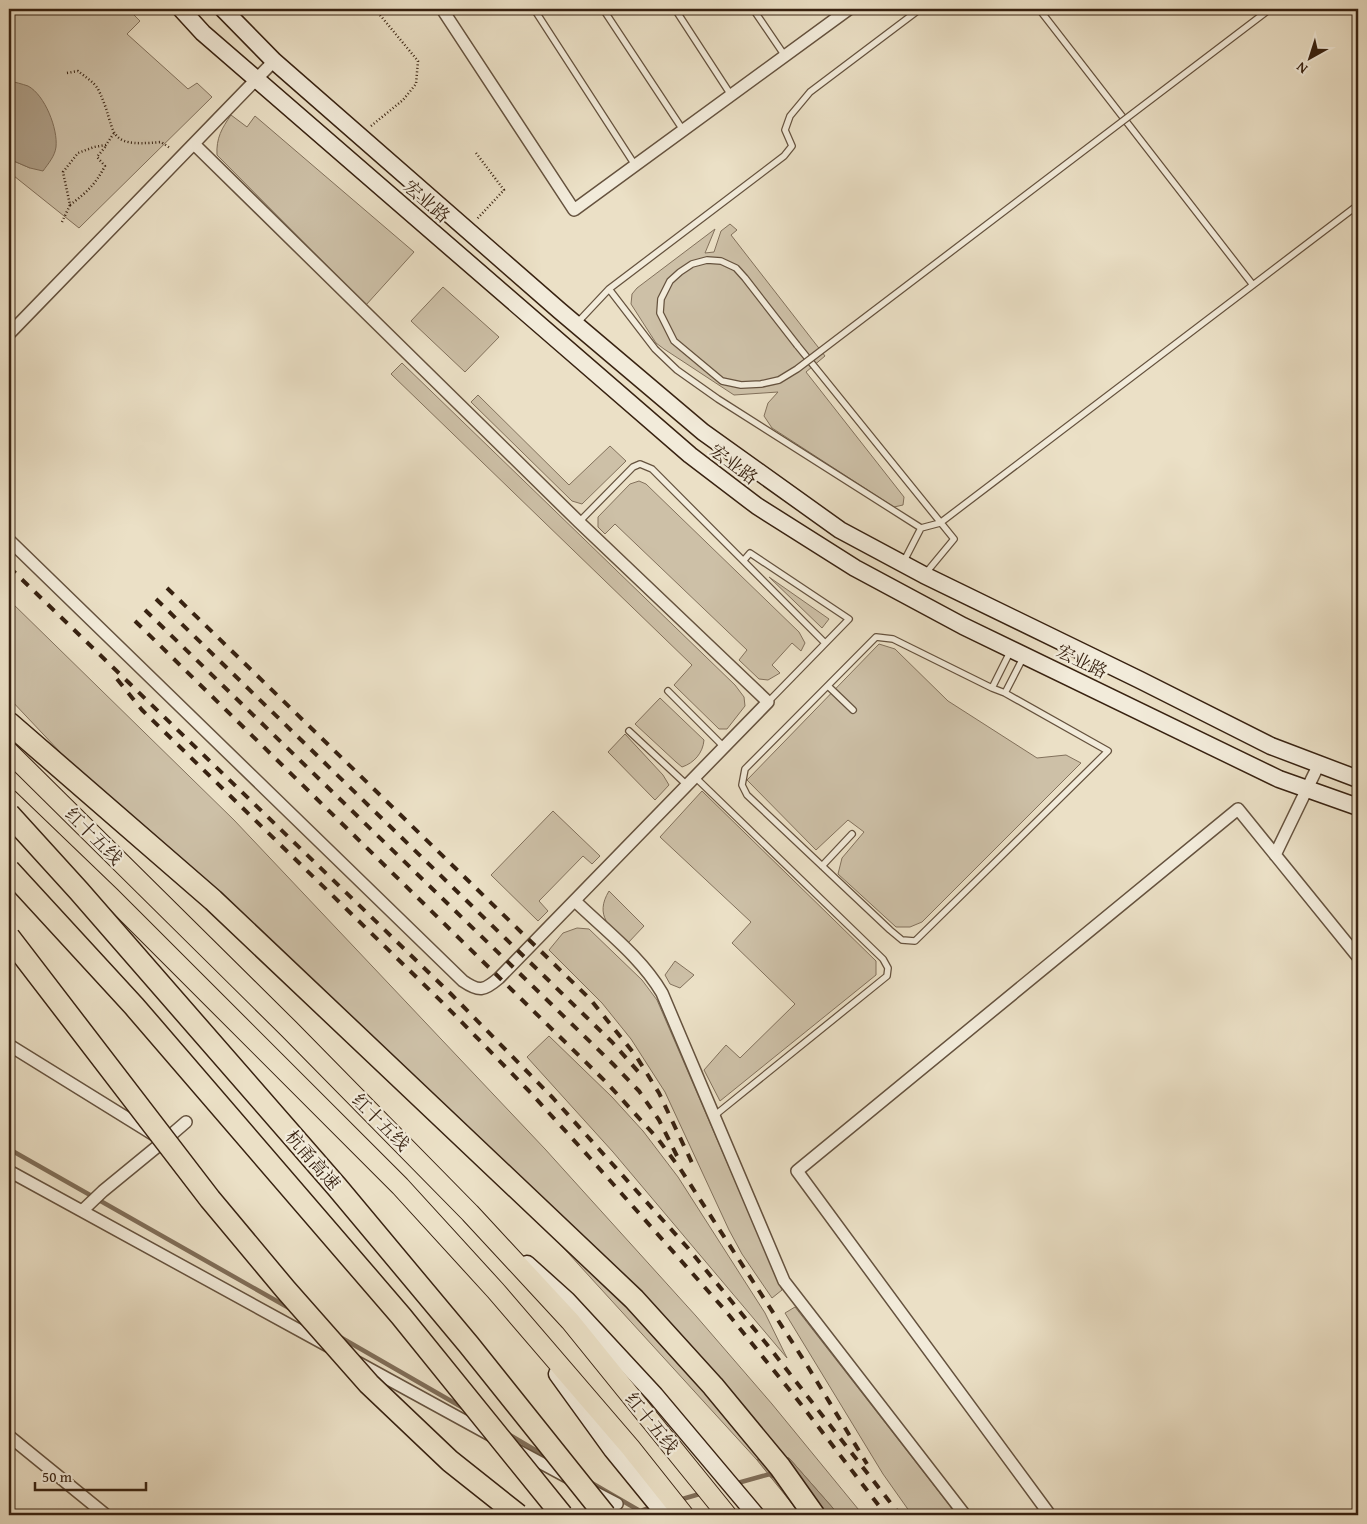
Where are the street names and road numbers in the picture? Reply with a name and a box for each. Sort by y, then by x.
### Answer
street label: 宏业路 [398,173,456,229]
street label: 宏业路 [704,437,764,491]
street label: 宏业路 [1052,637,1112,685]
street label: 红十五线 [59,801,129,871]
street label: 红十五线 [346,1087,416,1157]
street label: 杭甬高速 [279,1124,347,1196]
street label: 红十五线 [619,1387,685,1459]

